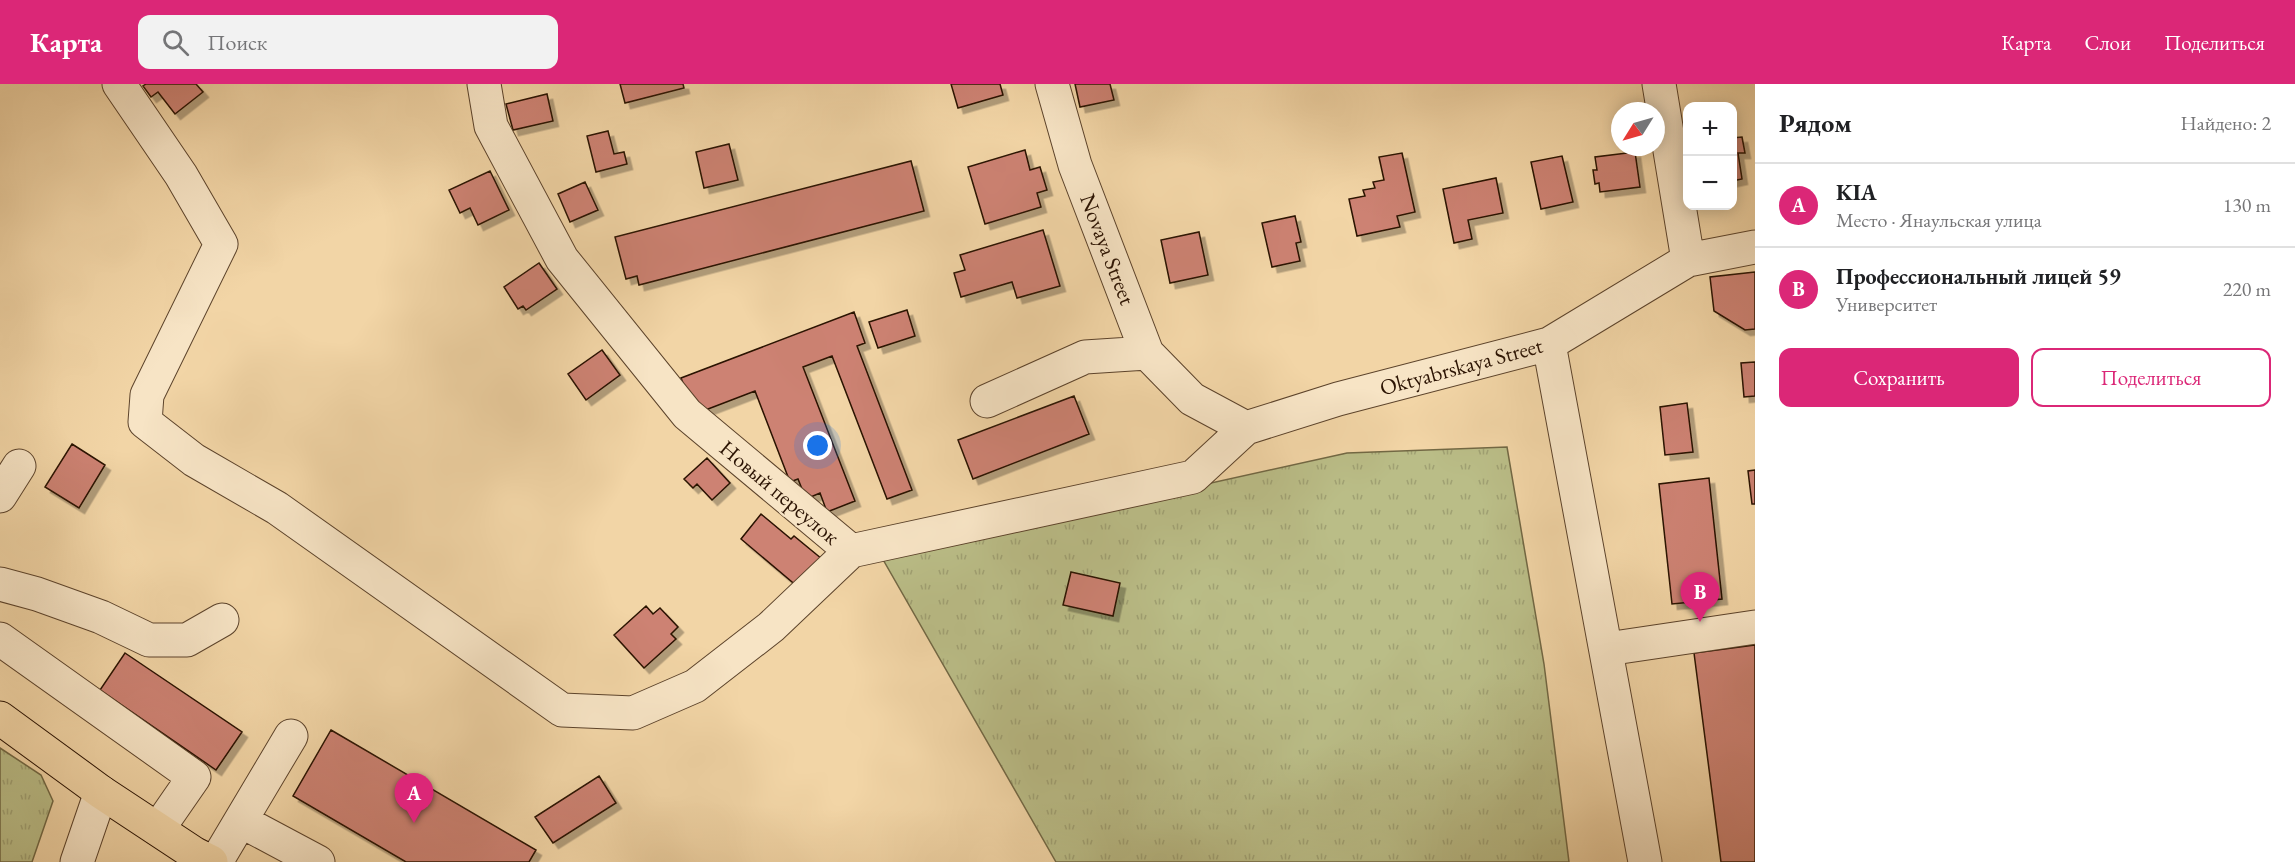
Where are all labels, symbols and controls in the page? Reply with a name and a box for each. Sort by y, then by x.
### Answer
search box [138,15,558,69]
text: Карта [30,24,102,60]
icon: search [159,26,192,59]
text: Поиск [207,28,267,57]
text: Карта [2001,29,2051,56]
text: Слои [2084,29,2131,56]
text: Поделиться [2164,29,2265,56]
north arrow [1611,102,1665,156]
map controls [1683,102,1737,210]
button: + [1683,102,1737,156]
text: Рядом [1779,106,1852,140]
text: Найдено: 2 [2180,110,2271,136]
button: − [1683,156,1737,210]
text: KIA [1836,178,1877,207]
street label: Novaya Street [1073,190,1142,309]
text: A [1791,192,1806,218]
text: 130 m [2223,192,2271,218]
text: Место · Янаульская улица [1836,207,2042,233]
text: Профессиональный лицей 59 [1836,262,2121,291]
text: B [1792,276,1805,302]
text: 220 m [2223,276,2271,302]
text: Университет [1836,291,1937,317]
street label: Oktyabrskaya Street [1376,331,1546,402]
button: Сохранить [1779,348,2019,407]
button: Поделиться [2031,348,2271,407]
your location [803,431,832,460]
street label: Новый переулок [714,434,846,551]
pin: B [1680,572,1720,622]
pin: A [394,774,434,823]

